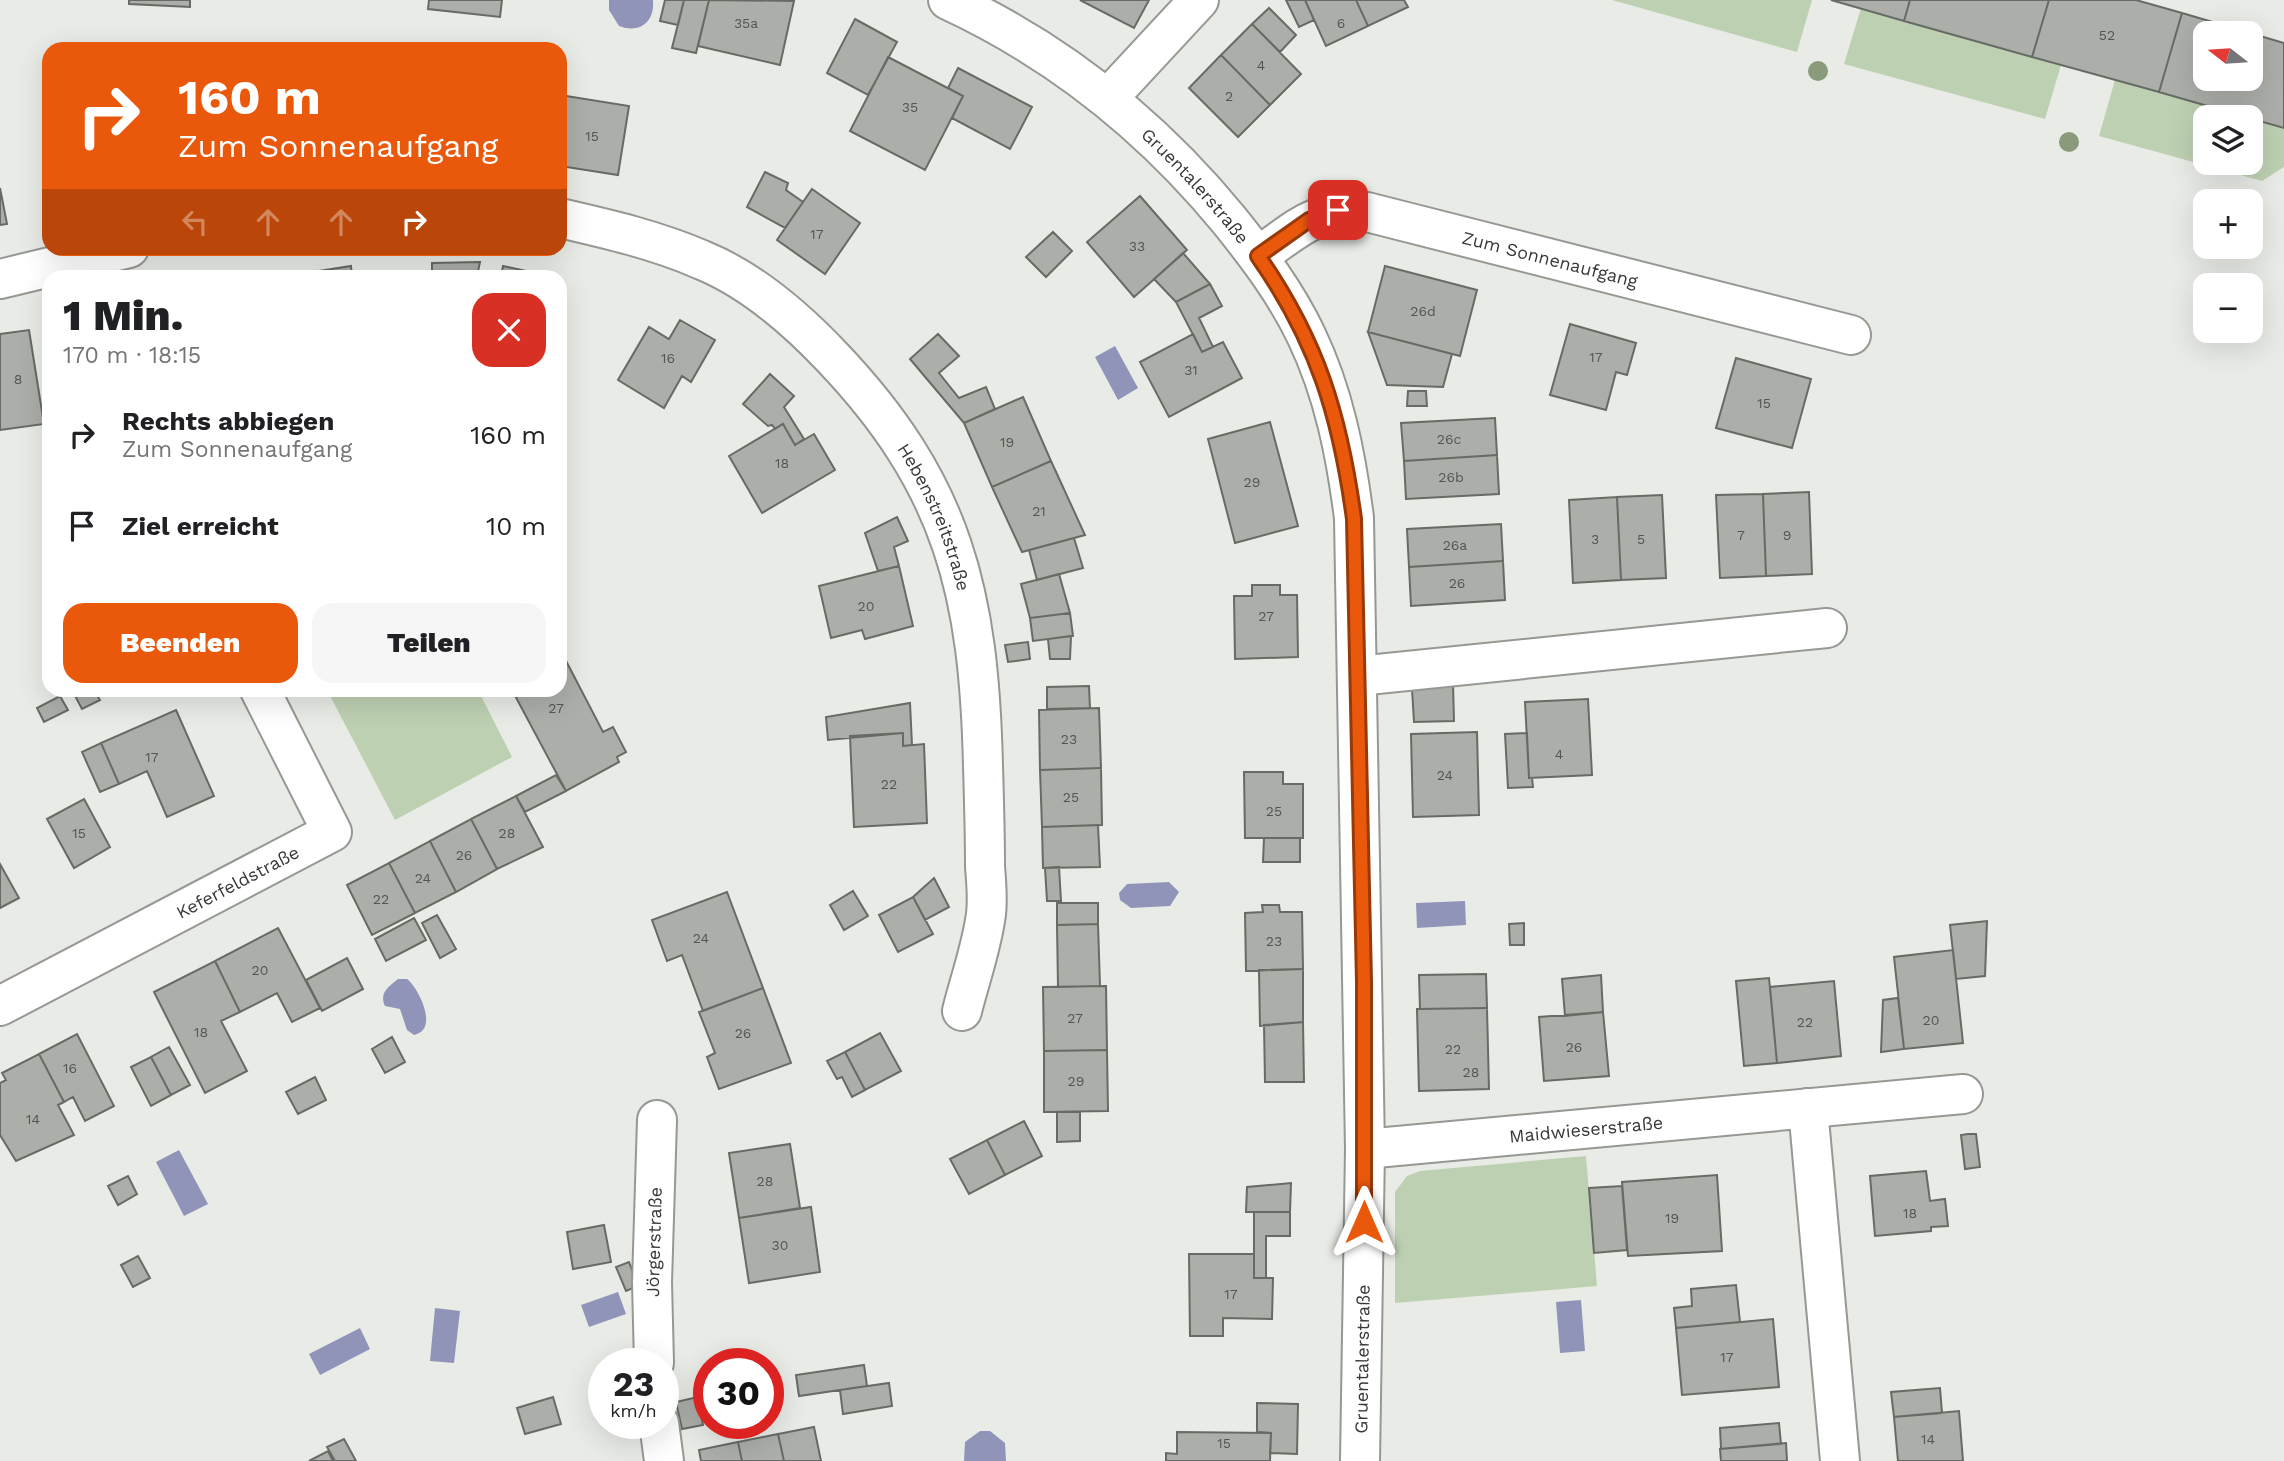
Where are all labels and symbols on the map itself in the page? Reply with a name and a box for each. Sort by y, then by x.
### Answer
house number: 35a [734,15,758,31]
house number: 6 [1337,15,1345,31]
north arrow [2193,21,2263,91]
house number: 52 [2099,27,2115,43]
house number: 4 [1257,57,1265,73]
house number: 2 [1225,88,1233,104]
house number: 35 [902,99,918,115]
street label: Gruentalerstraße [1138,123,1254,247]
house number: 15 [585,128,599,144]
pin [1308,180,1368,240]
house number: 17 [810,226,824,242]
street label: Zum Sonnenaufgang [1460,226,1641,291]
house number: 33 [1129,238,1145,254]
house number: 26d [1410,303,1436,319]
house number: 17 [1589,349,1603,365]
house number: 16 [661,350,675,366]
house number: 31 [1184,362,1198,378]
house number: 8 [14,371,22,387]
house number: 15 [1757,395,1771,411]
house number: 26c [1437,431,1461,447]
house number: 19 [1000,434,1014,450]
street label: Hebenstreitstraße [894,439,975,593]
house number: 18 [775,455,789,471]
house number: 26b [1438,469,1464,485]
house number: 29 [1244,474,1260,490]
house number: 21 [1032,503,1046,519]
house number: 7 [1737,527,1745,543]
house number: 9 [1783,527,1791,543]
house number: 3 [1591,531,1599,547]
house number: 5 [1637,531,1645,547]
house number: 26a [1443,537,1467,553]
house number: 26 [1449,575,1465,591]
house number: 20 [858,598,874,614]
house number: 27 [1258,608,1274,624]
house number: 27 [548,700,564,716]
house number: 23 [1061,731,1077,747]
house number: 4 [1555,746,1563,762]
house number: 17 [145,749,159,765]
house number: 24 [1437,767,1453,783]
house number: 22 [881,776,897,792]
house number: 25 [1063,789,1079,805]
house number: 25 [1266,803,1282,819]
house number: 15 [72,825,86,841]
house number: 28 [499,825,515,841]
street label: Keferfeldstraße [172,841,302,922]
house number: 26 [456,847,472,863]
house number: 24 [415,870,431,886]
house number: 22 [373,891,389,907]
house number: 24 [693,930,709,946]
house number: 23 [1266,933,1282,949]
house number: 20 [252,962,268,978]
house number: 27 [1067,1010,1083,1026]
house number: 20 [1923,1012,1939,1028]
house number: 22 [1797,1014,1813,1030]
house number: 18 [194,1024,208,1040]
house number: 26 [735,1025,751,1041]
house number: 26 [1566,1039,1582,1055]
house number: 22 [1445,1041,1461,1057]
house number: 16 [63,1060,77,1076]
house number: 28 [1463,1064,1479,1080]
house number: 29 [1068,1073,1084,1089]
house number: 14 [26,1111,40,1127]
street label: Maidwieserstraße [1508,1111,1664,1146]
house number: 28 [757,1173,773,1189]
position arrow [1327,1185,1401,1259]
street label: Jörgerstraße [641,1186,665,1298]
house number: 18 [1903,1205,1917,1221]
house number: 19 [1665,1210,1679,1226]
house number: 30 [772,1237,788,1253]
street label: Gruentalerstraße [1350,1284,1374,1434]
house number: 17 [1224,1286,1238,1302]
speed limit sign: 30 [693,1348,784,1439]
house number: 17 [1720,1349,1734,1365]
house number: 14 [1921,1431,1935,1447]
house number: 15 [1217,1435,1231,1451]

